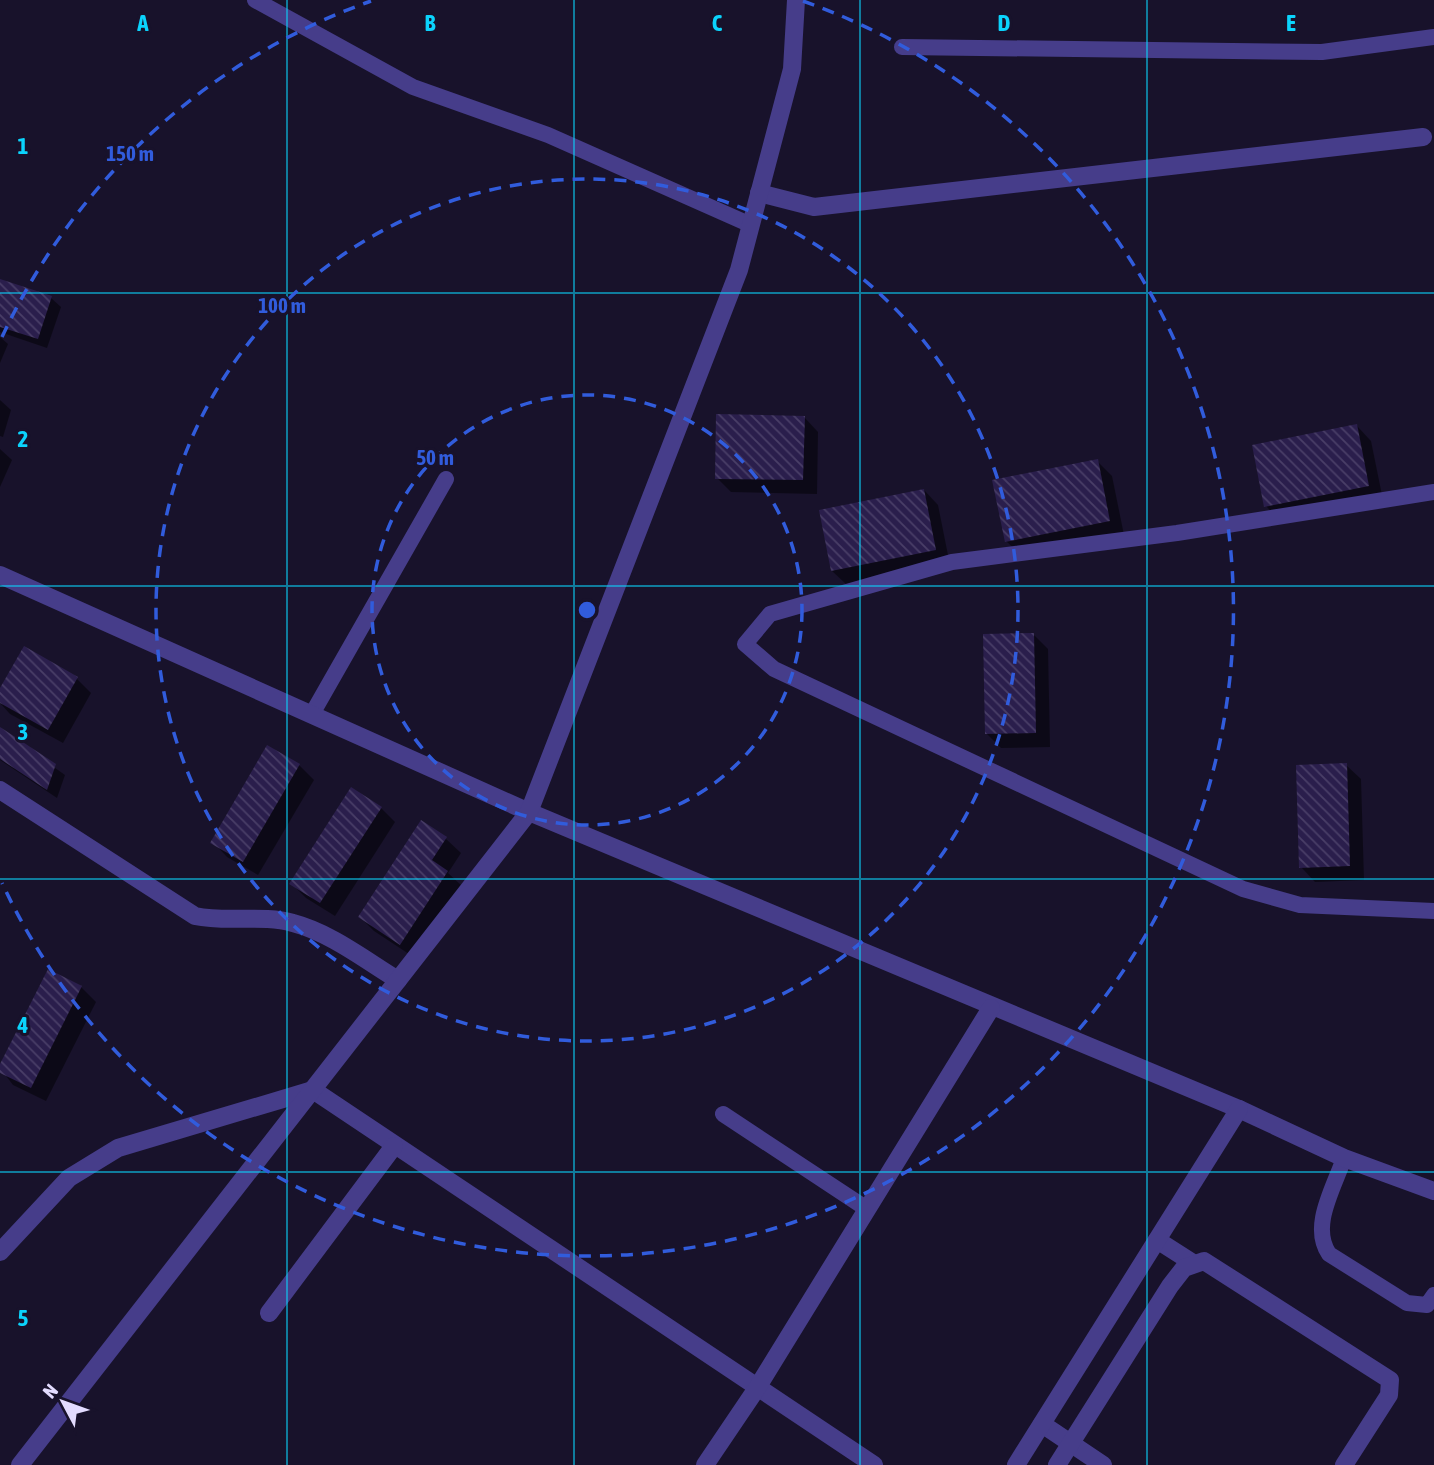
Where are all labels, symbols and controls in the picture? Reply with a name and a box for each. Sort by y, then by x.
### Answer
text: A [136,10,149,36]
text: B [425,10,436,36]
text: C [712,10,723,36]
text: D [998,10,1011,36]
text: E [1286,10,1296,36]
text: 1 [18,133,29,159]
text: 150 m [106,141,154,165]
text: 100 m [258,293,306,317]
text: 2 [18,426,28,452]
text: 50 m [416,445,454,469]
centre of rings [575,598,599,622]
text: 3 [18,719,28,745]
text: 4 [17,1012,29,1038]
text: 5 [18,1305,29,1331]
north arrow [28,1367,98,1437]
text: N [38,1379,62,1402]

